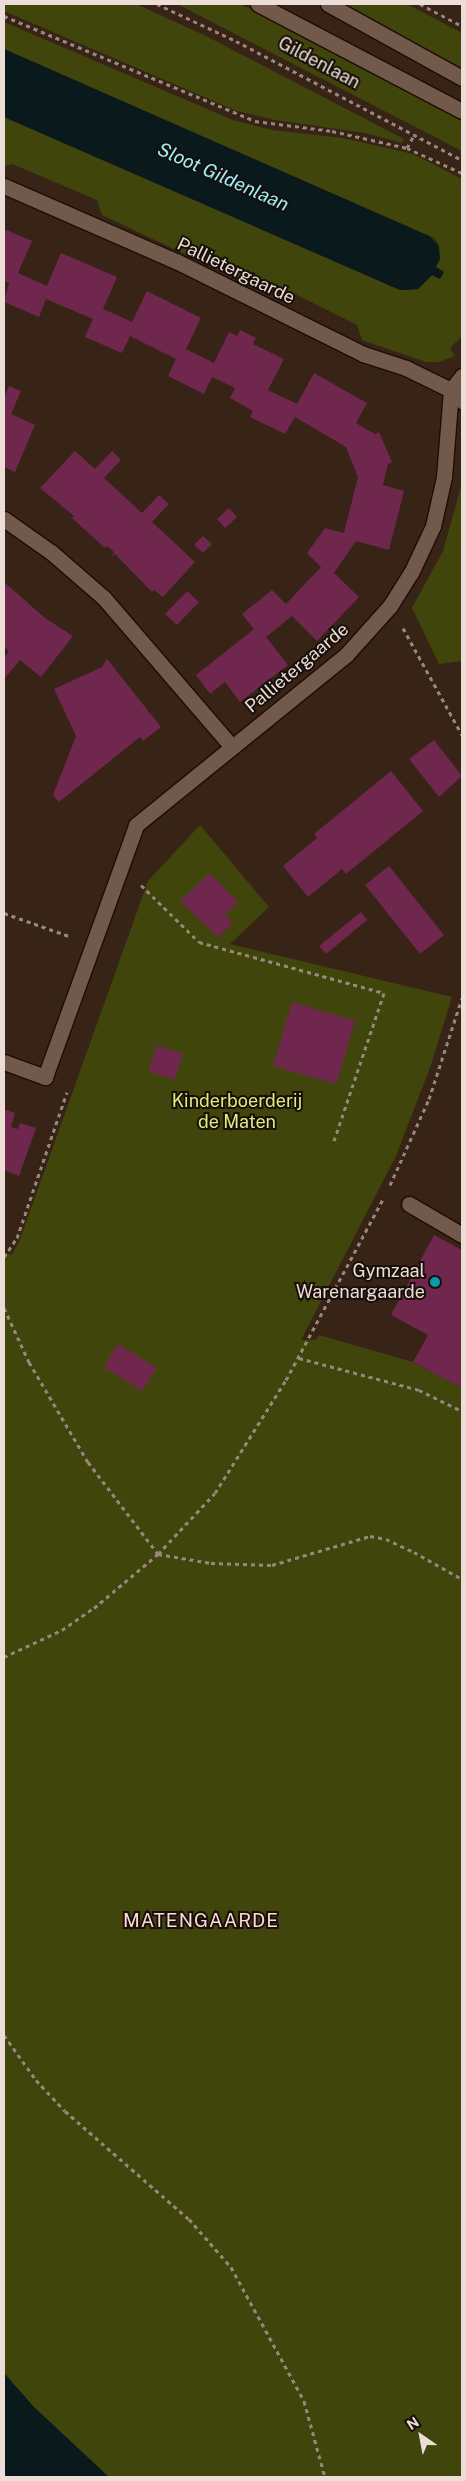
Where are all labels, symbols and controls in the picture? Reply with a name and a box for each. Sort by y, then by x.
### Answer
street label: Gildenlaan [274,32,364,94]
water label: Sloot Gildenlaan [154,138,292,216]
street label: Pallietergaarde [174,233,298,309]
street label: Pallietergaarde [241,618,353,718]
park label: Kinderboerderij de Maten [172,1091,302,1134]
place label: Gymzaal Warenargaarde [296,1261,425,1304]
marker: Gymzaal Warenargaarde [429,1276,441,1288]
district label: MATENGAARDE [122,1910,280,1932]
north arrow [396,2411,446,2461]
text: N [404,2414,422,2433]

